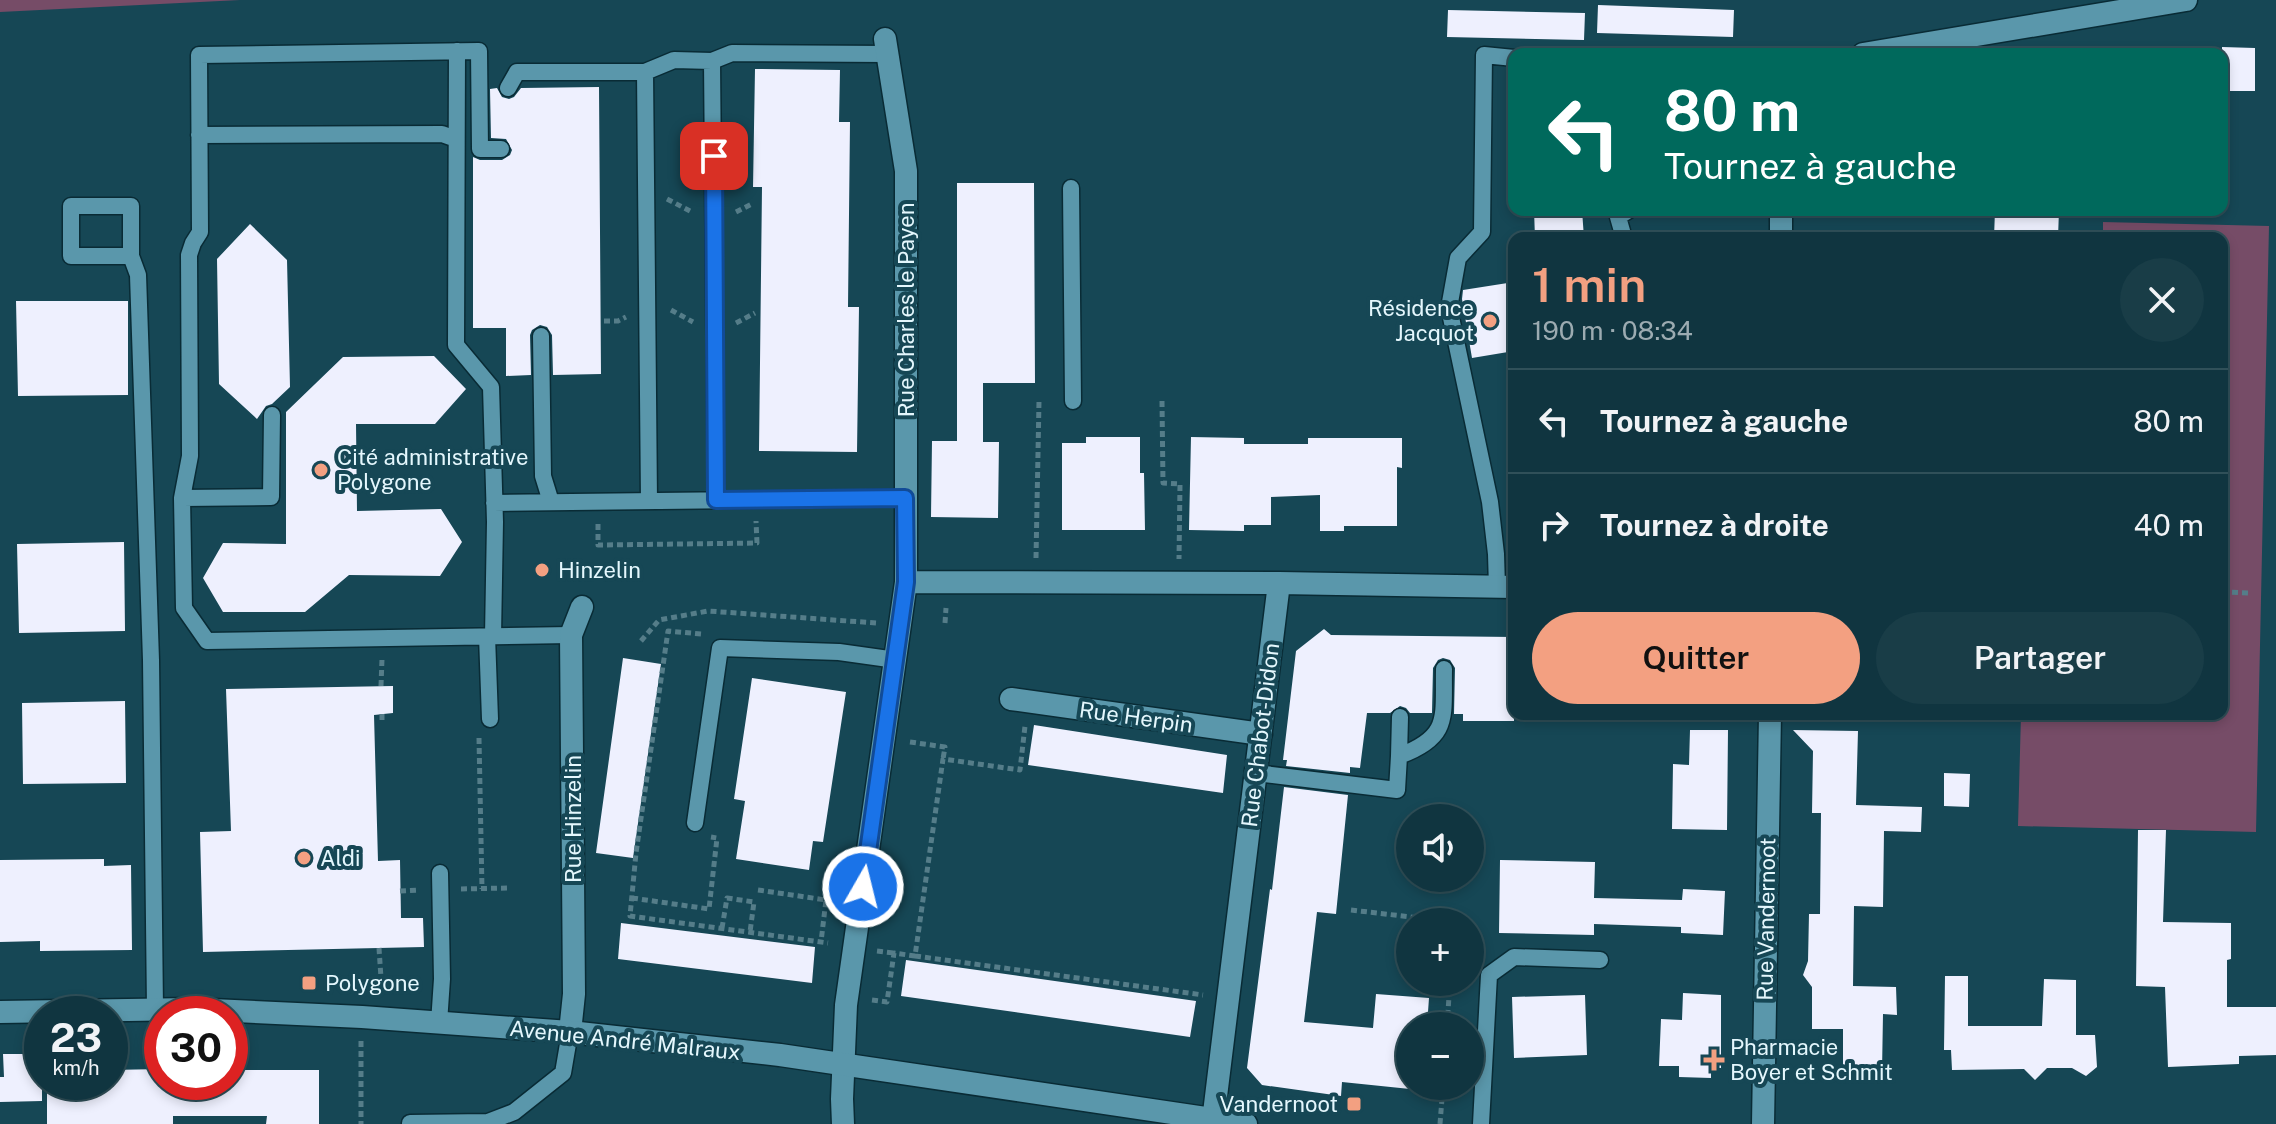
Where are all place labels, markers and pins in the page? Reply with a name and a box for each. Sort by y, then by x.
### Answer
pin [680,122,748,190]
place label: Résidence Jacquot [1368,295,1474,346]
marker: Résidence Jacquot [1481,312,1499,330]
place label: Cité administrative Polygone [337,444,528,495]
marker: Cité administrative Polygone [312,461,330,479]
place label: Hinzelin [558,557,641,583]
marker: Hinzelin [533,561,551,579]
place label: Aldi [320,845,360,871]
marker: Aldi [295,849,313,867]
place label: Polygone [325,970,420,996]
marker: Polygone [300,974,318,992]
place label: Pharmacie Boyer et Schmit [1730,1034,1893,1085]
marker: Pharmacie Boyer et Schmit [1705,1051,1723,1069]
place label: Vandernoot [1219,1091,1338,1117]
marker: Vandernoot [1345,1095,1363,1113]

